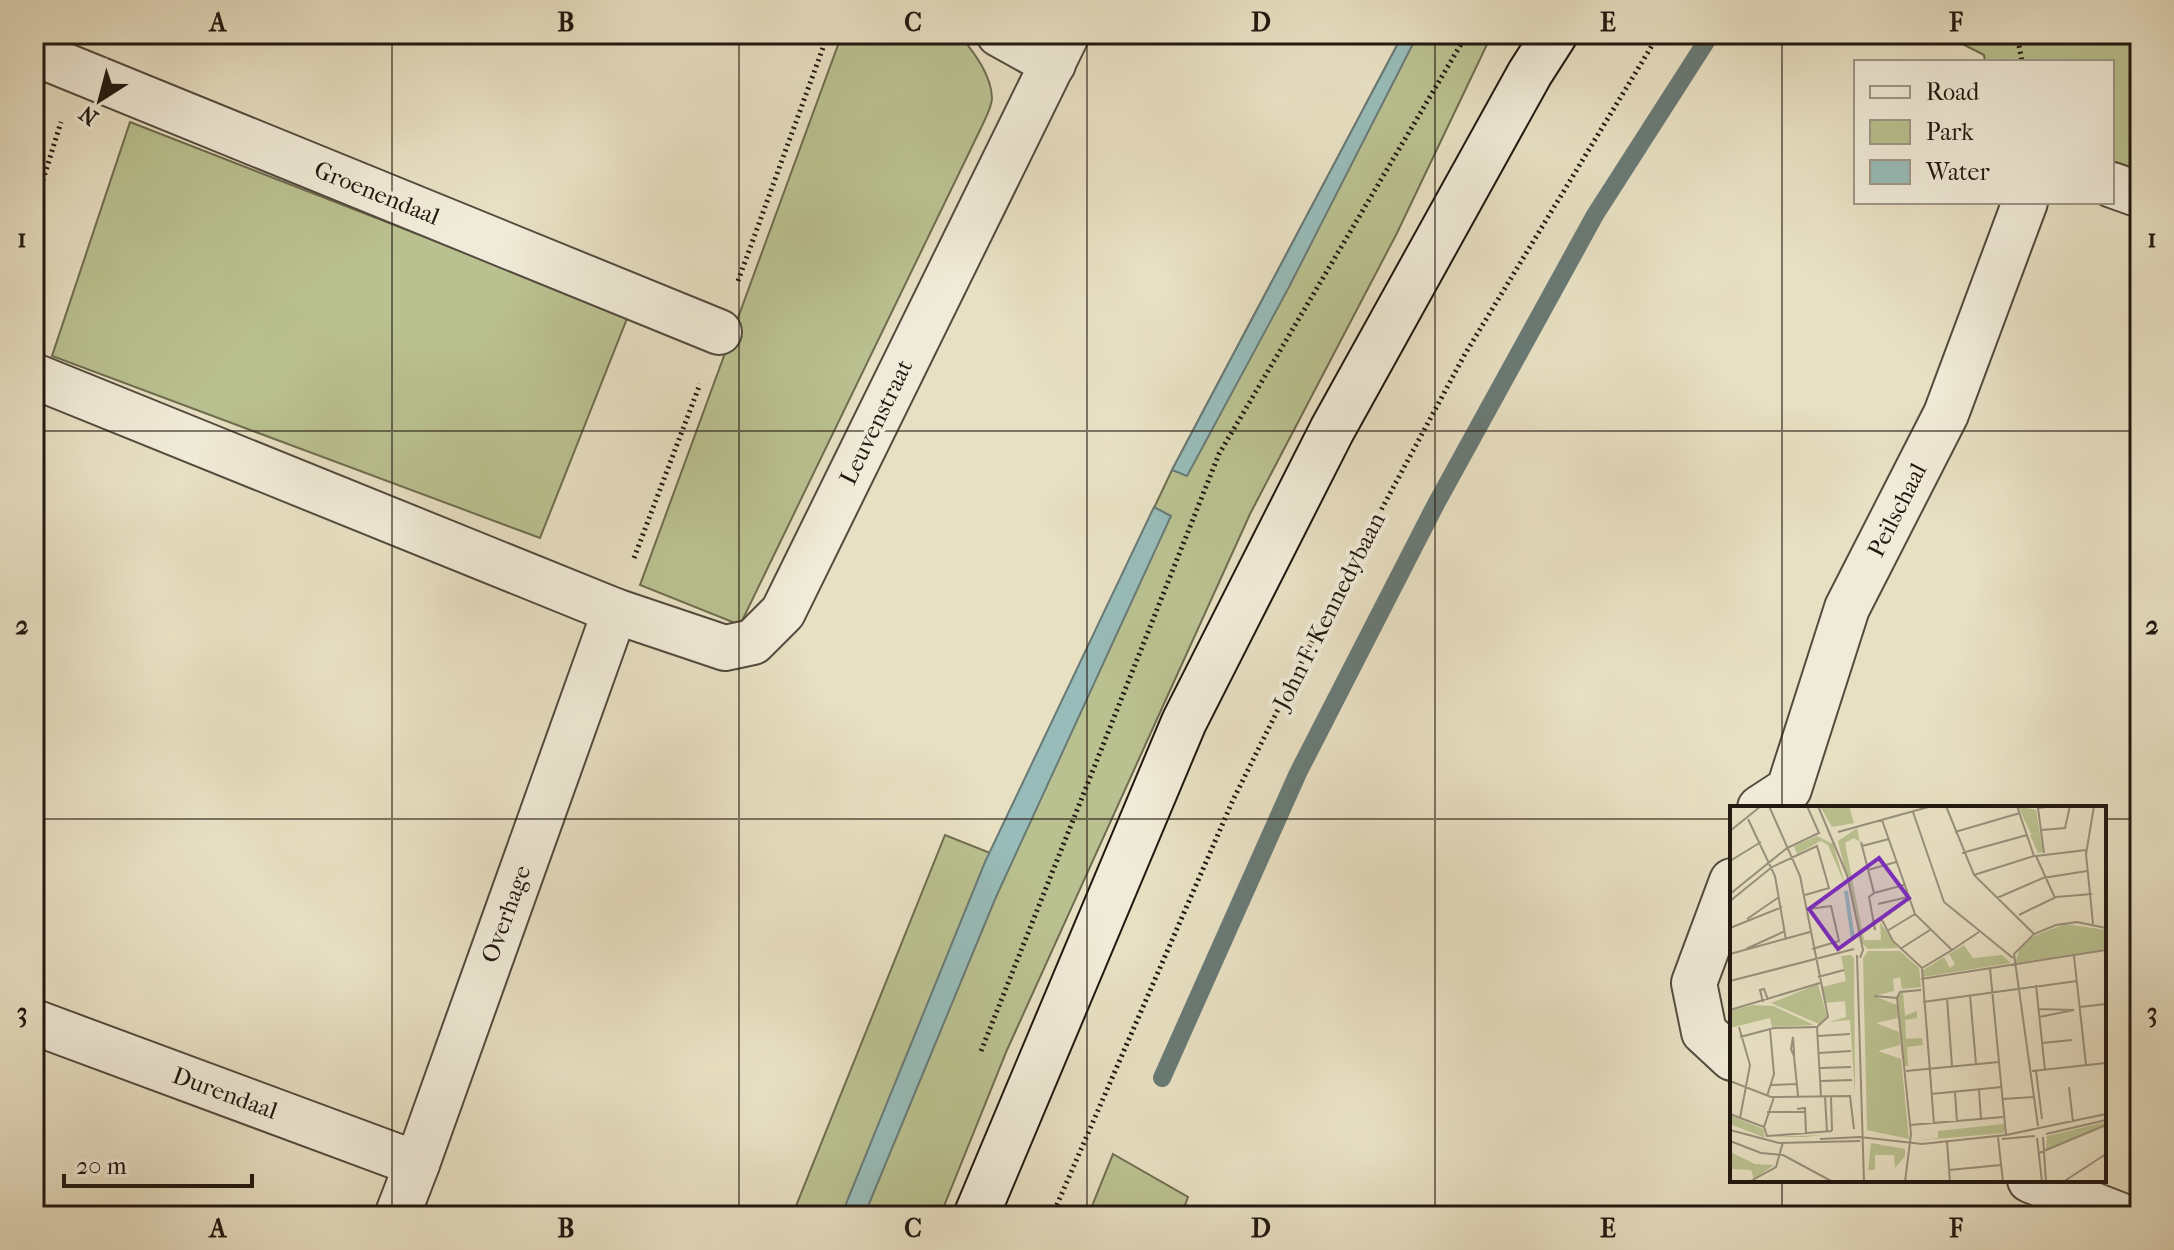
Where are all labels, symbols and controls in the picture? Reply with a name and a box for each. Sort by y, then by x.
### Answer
text: A [208,7,228,38]
text: B [558,7,575,38]
text: C [904,7,922,38]
text: D [1251,7,1271,38]
text: E [1600,7,1616,38]
text: F [1948,7,1963,38]
north arrow [60,60,140,140]
legend [1854,60,2114,204]
text: Road [1926,78,1980,106]
text: N [74,100,103,131]
text: Park [1926,118,1974,146]
street label: Groenendaal [310,155,444,231]
text: Water [1925,158,1990,186]
text: 1 [17,223,27,254]
text: 1 [2147,223,2157,254]
street label: Leuvenstraat [834,355,918,489]
street label: Peilschaal [1862,458,1933,561]
street label: John F. Kennedybaan [1266,508,1391,716]
text: 2 [15,610,29,641]
text: 2 [2145,610,2159,641]
inset map [1730,806,2106,1182]
street label: Overhage [475,861,537,967]
text: 3 [17,997,27,1028]
text: 3 [2147,997,2157,1028]
street label: Durendaal [169,1061,282,1125]
scale bar [64,1138,252,1188]
text: 20 m [76,1152,127,1180]
text: A [208,1213,228,1244]
text: B [558,1213,575,1244]
text: C [904,1213,922,1244]
text: D [1251,1213,1271,1244]
text: E [1600,1213,1616,1244]
text: F [1948,1213,1963,1244]

